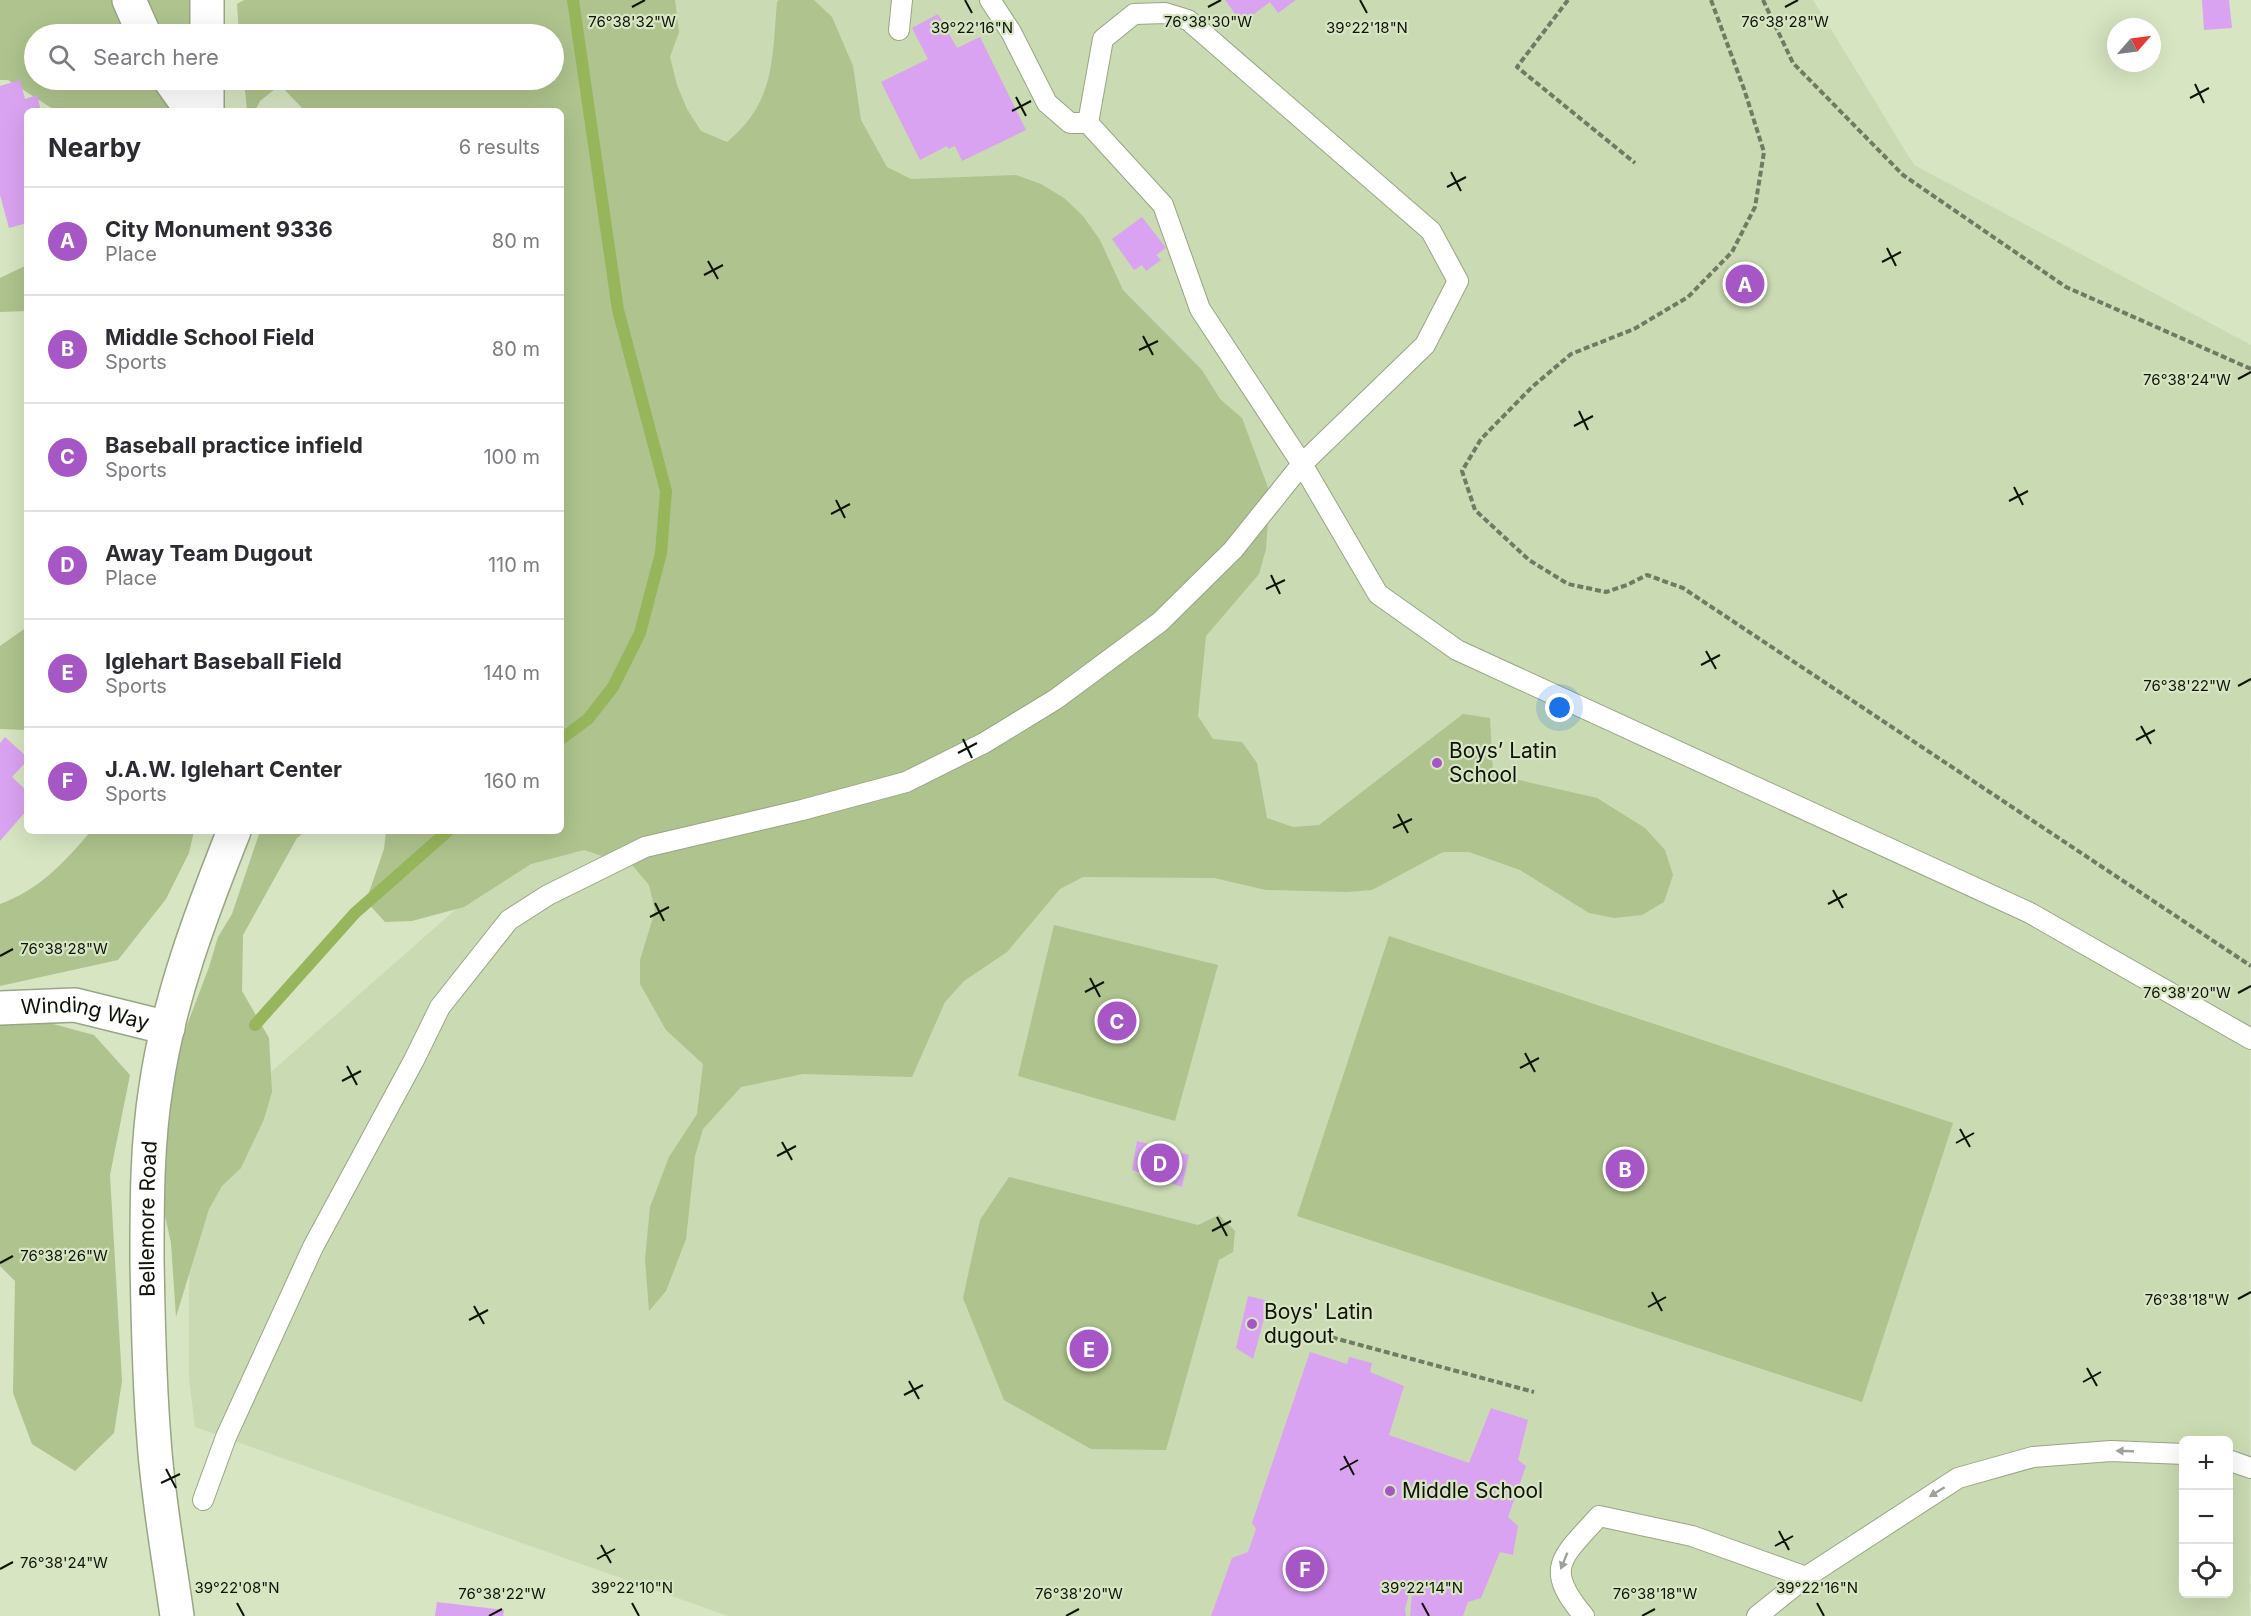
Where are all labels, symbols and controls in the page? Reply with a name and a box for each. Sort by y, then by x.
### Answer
text: 76°38'32"W [588,12,676,31]
text: 76°38'30"W [1164,12,1252,31]
text: 76°38'28"W [1741,12,1829,31]
text: 39°22'16"N [931,18,1013,37]
text: 39°22'18"N [1326,18,1408,37]
north arrow [2107,18,2161,72]
search box [24,24,564,90]
icon: search [45,41,78,74]
text: Search here [93,44,219,70]
text: Nearby [48,132,141,163]
text: 6 results [459,135,540,159]
text: City Monument 9336 [105,216,333,242]
text: A [60,229,75,253]
text: 80 m [492,229,540,253]
text: Place [105,242,157,266]
pin: A [1726,262,1764,306]
text: Middle School Field [105,324,314,350]
text: B [61,337,74,361]
text: 80 m [492,337,540,361]
text: Sports [105,350,167,374]
text: 76°38'24"W [2143,370,2231,389]
text: Baseball practice infield [105,432,363,458]
text: C [60,445,75,469]
text: 100 m [483,445,540,469]
text: Sports [105,458,167,482]
text: Away Team Dugout [105,540,313,566]
text: D [60,553,75,577]
text: 110 m [488,553,540,577]
text: Place [105,566,157,590]
text: Iglehart Baseball Field [105,648,342,674]
text: E [61,661,74,685]
text: 140 m [483,661,540,685]
text: Sports [105,674,167,698]
text: 76°38'22"W [2143,676,2231,695]
your location [1545,693,1574,722]
place label: Boys’ Latin School [1449,738,1557,787]
text: J.A.W. Iglehart Center [105,756,342,782]
marker: Boys’ Latin School [1430,756,1444,770]
text: F [62,769,73,793]
text: 160 m [484,769,540,793]
text: Sports [105,782,167,806]
text: 76°38'28"W [20,939,108,958]
text: 76°38'20"W [2143,983,2231,1002]
street label: Winding Way [20,992,152,1035]
pin: C [1098,998,1136,1044]
street label: Bellemore Road [134,1140,162,1297]
pin: D [1140,1140,1180,1186]
pin: B [1606,1146,1644,1192]
text: 76°38'26"W [20,1246,108,1265]
text: 76°38'18"W [2145,1290,2230,1309]
place label: Boys' Latin dugout [1264,1299,1373,1348]
marker: Boys' Latin dugout [1245,1317,1259,1331]
pin: E [1070,1326,1108,1372]
map controls [2179,1436,2233,1598]
button: + [2179,1436,2233,1490]
one-way arrow [2116,1447,2135,1456]
place label: Middle School [1402,1478,1543,1503]
marker: Middle School [1383,1484,1397,1498]
one-way arrow [1929,1486,1945,1497]
button: − [2179,1490,2233,1544]
button: locate [2179,1544,2233,1598]
pin: F [1286,1546,1324,1592]
text: 76°38'24"W [20,1553,108,1572]
one-way arrow [1558,1553,1568,1571]
text: 39°22'08"N [194,1578,280,1597]
text: 39°22'10"N [591,1578,673,1597]
text: 39°22'14"N [1381,1578,1463,1597]
text: 39°22'16"N [1776,1578,1858,1597]
text: 76°38'22"W [458,1584,546,1603]
text: 76°38'20"W [1035,1584,1123,1603]
text: 76°38'18"W [1613,1584,1698,1603]

